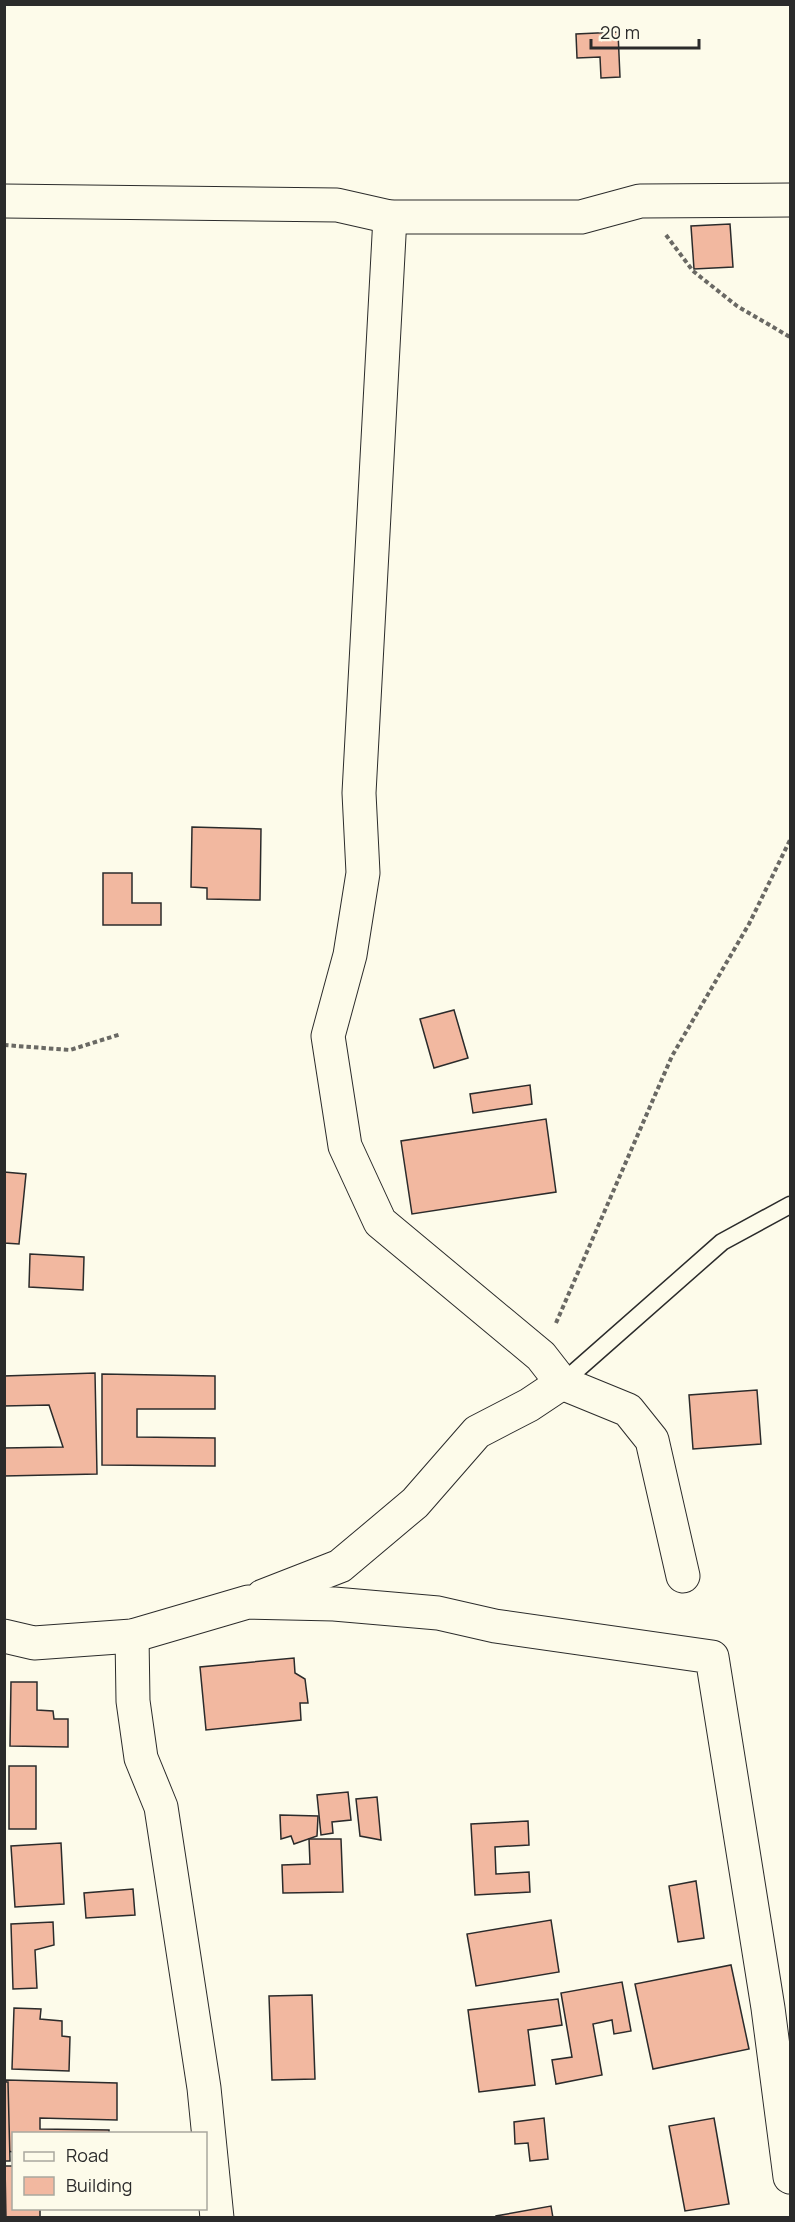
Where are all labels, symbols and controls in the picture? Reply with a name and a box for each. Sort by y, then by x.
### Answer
scale bar [591,12,699,50]
text: 20 m [600,20,640,44]
legend [12,2132,207,2210]
text: Road [66,2143,109,2167]
text: Building [66,2173,132,2197]

